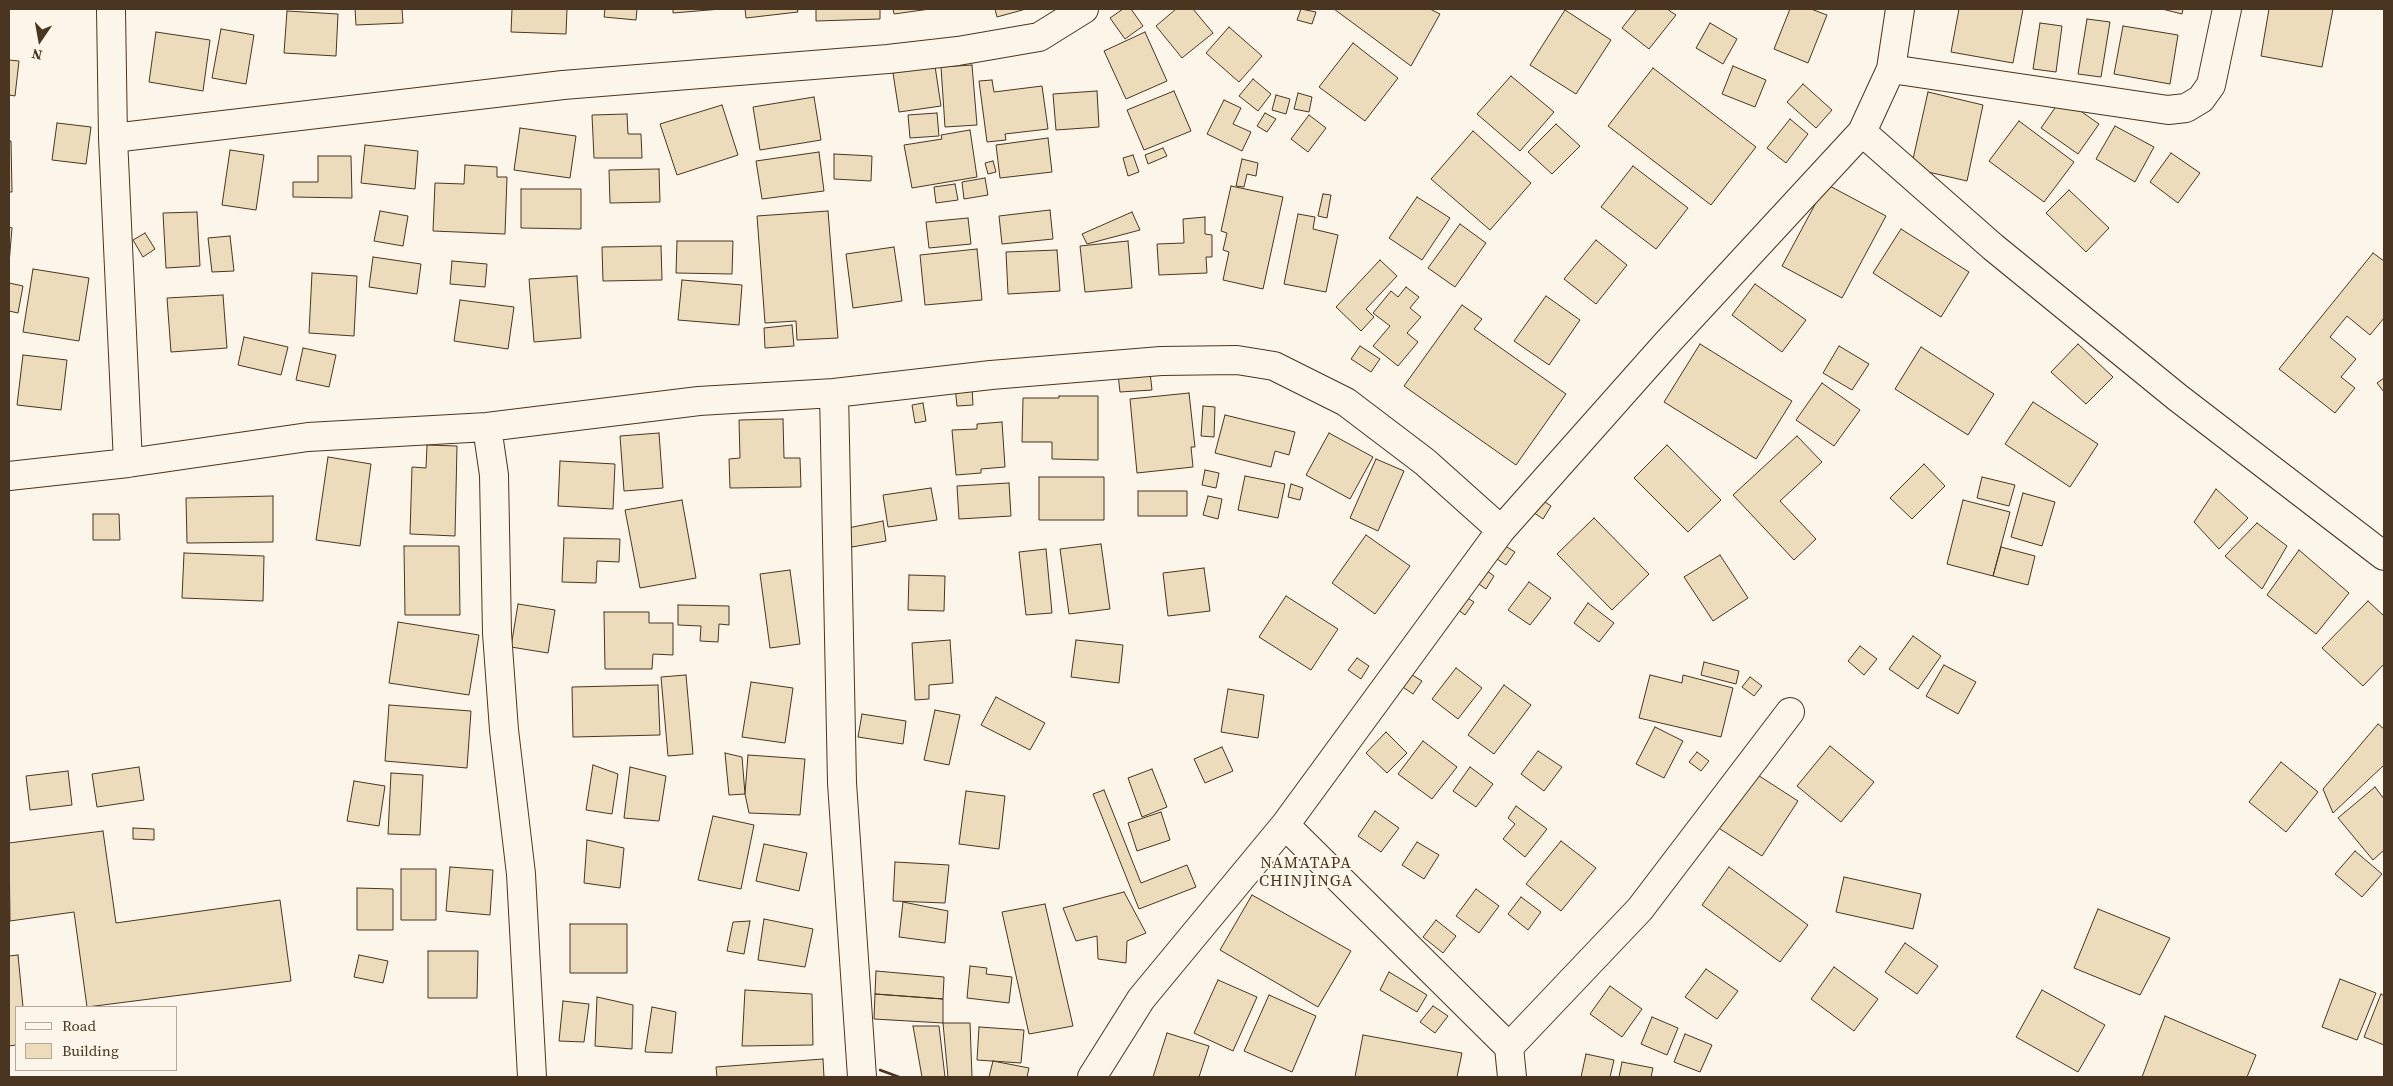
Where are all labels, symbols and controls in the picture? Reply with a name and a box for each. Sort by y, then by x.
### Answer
north arrow [15,15,65,65]
text: N [30,44,44,66]
district label: NAMATAPA CHINJINGA [1258,854,1354,892]
legend [15,1006,178,1071]
text: Road [62,1015,96,1036]
text: Building [62,1040,119,1061]

